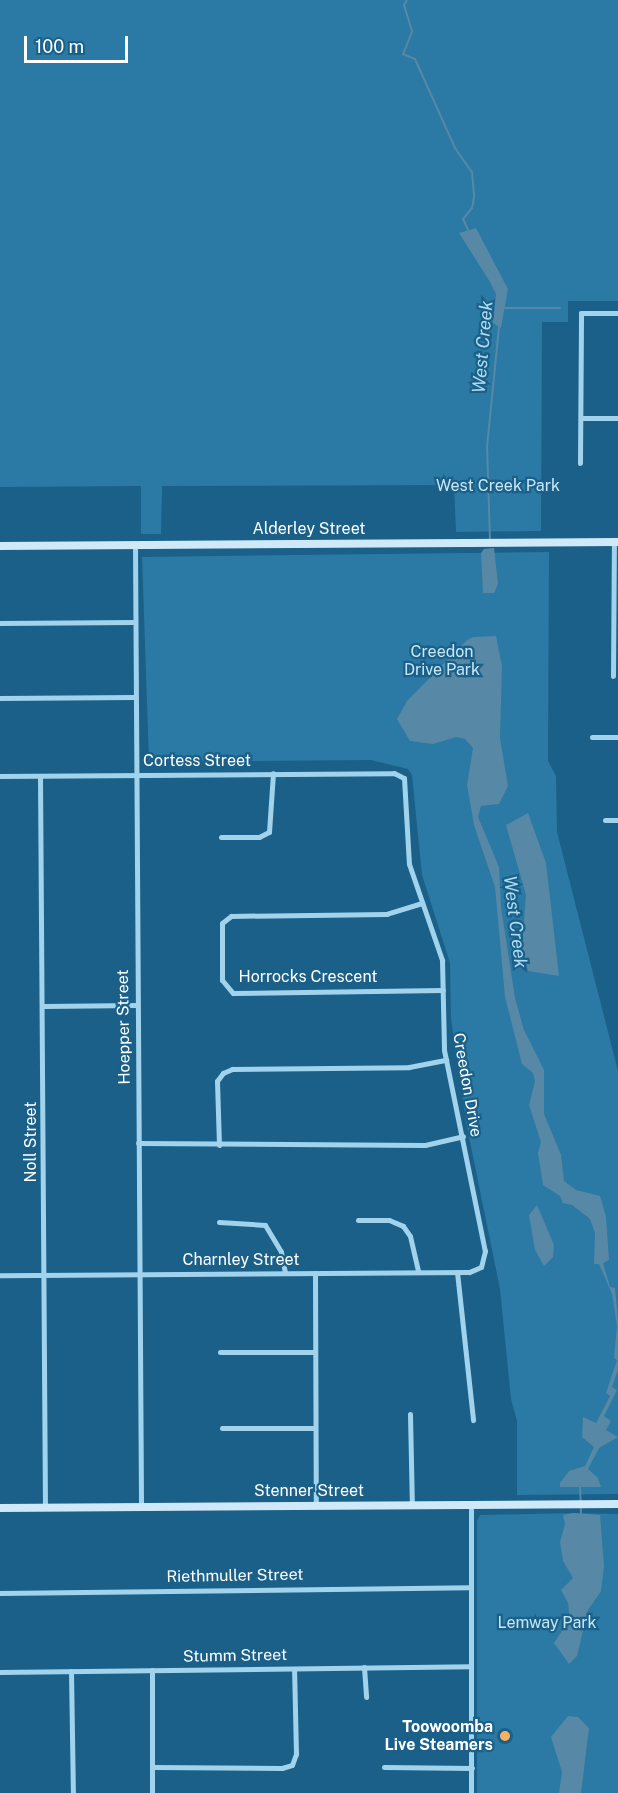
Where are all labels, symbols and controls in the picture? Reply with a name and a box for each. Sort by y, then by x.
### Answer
scale bar [27,24,130,62]
text: 100 m [35,36,84,57]
water label: West Creek [468,300,498,394]
park label: West Creek Park [436,476,560,496]
street label: Alderley Street [252,519,366,539]
park label: Creedon Drive Park [404,642,480,680]
street label: Cortess Street [143,751,251,771]
water label: West Creek [499,875,531,969]
street label: Horrocks Crescent [238,967,378,987]
street label: Hoepper Street [113,969,135,1085]
street label: Creedon Drive [448,1031,486,1139]
street label: Noll Street [21,1101,41,1183]
street label: Charnley Street [182,1250,300,1270]
street label: Stenner Street [254,1481,364,1501]
street label: Riethmuller Street [166,1565,304,1587]
park label: Lemway Park [497,1613,597,1633]
street label: Stumm Street [183,1645,287,1667]
place label: Toowoomba Live Steamers [385,1717,493,1755]
marker: Toowoomba Live Steamers [498,1729,512,1743]

